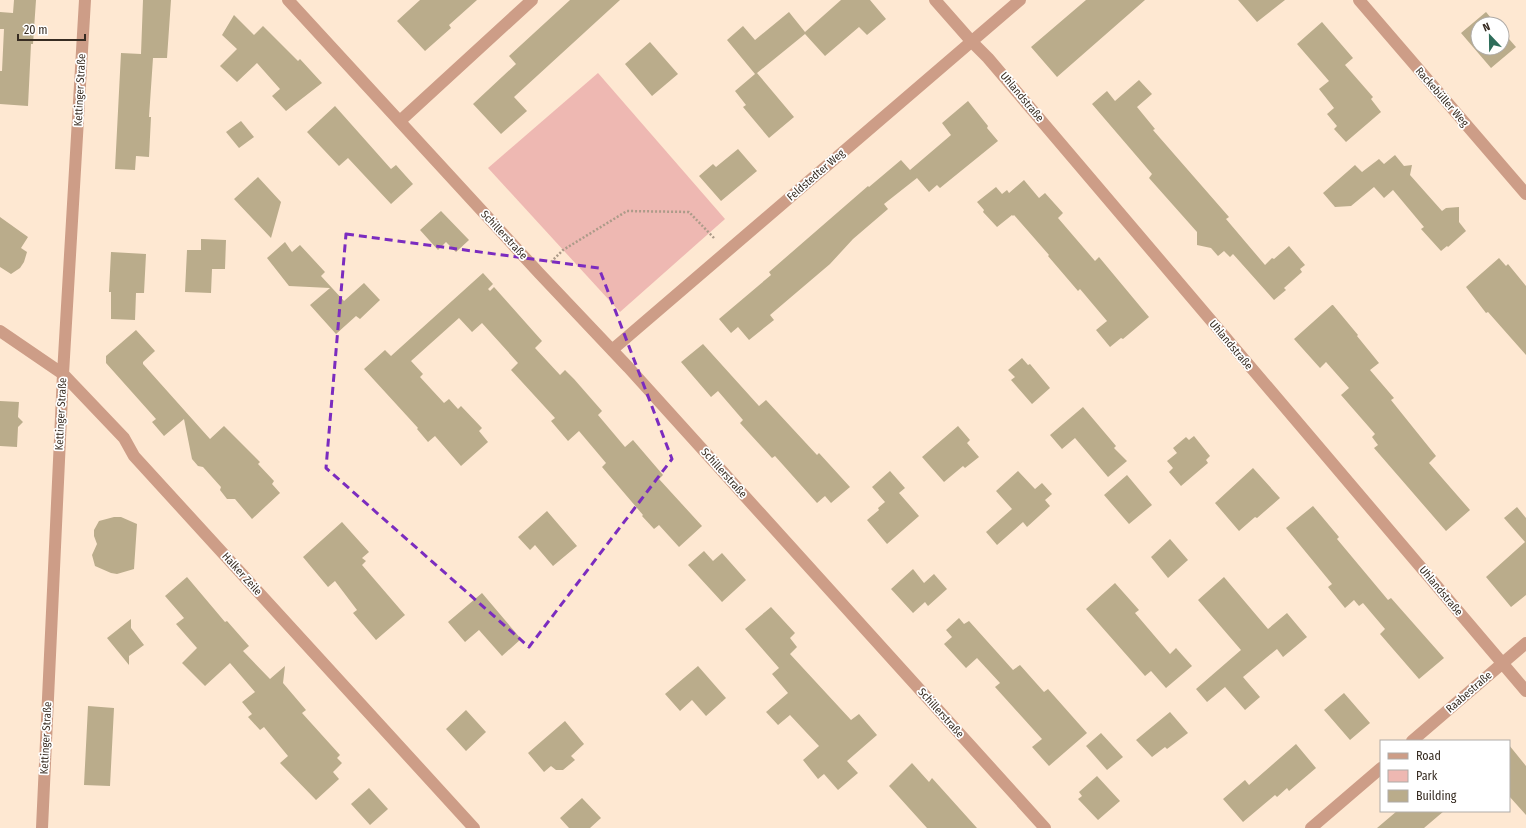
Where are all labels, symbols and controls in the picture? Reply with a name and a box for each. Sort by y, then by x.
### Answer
scale bar [18,16,85,42]
north arrow [1470,16,1510,56]
text: N [1481,20,1492,34]
text: 20 m [24,23,48,37]
street label: Kettinger Straße [72,53,88,127]
street label: Rackebüller Weg [1413,65,1472,130]
street label: Uhlandstraße [998,70,1046,124]
street label: Feldstedter Weg [785,146,848,204]
street label: Schillerstraße [478,208,530,262]
street label: Uhlandstraße [1207,318,1255,372]
street label: Kettinger Straße [53,377,69,451]
street label: Schillerstraße [698,446,750,500]
street label: Halker Zeile [219,550,265,598]
street label: Uhlandstraße [1417,564,1465,618]
street label: Raabestraße [1443,669,1495,715]
street label: Schillerstraße [915,686,967,740]
street label: Kettinger Straße [38,701,54,775]
legend [1380,740,1510,812]
text: Road [1416,749,1441,763]
text: Park [1416,769,1438,783]
text: Building [1416,789,1457,803]

